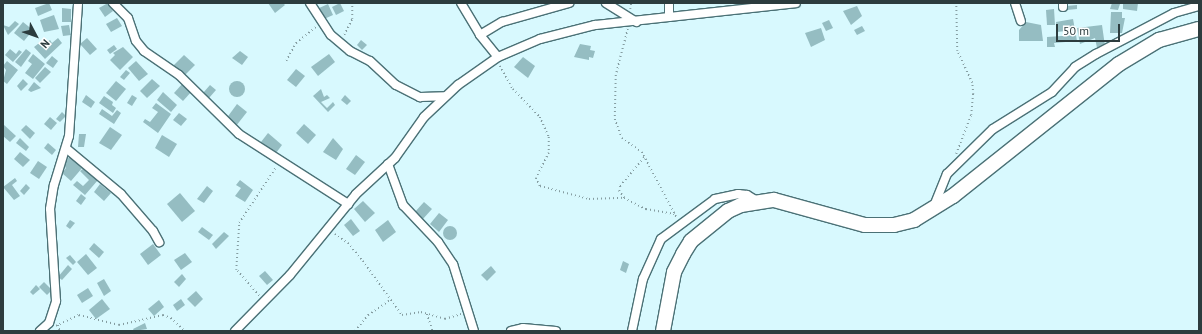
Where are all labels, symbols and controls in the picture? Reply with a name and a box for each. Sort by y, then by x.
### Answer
north arrow [16,16,56,56]
scale bar [1058,16,1122,42]
text: 50 m [1063,23,1089,38]
text: N [37,37,53,51]

